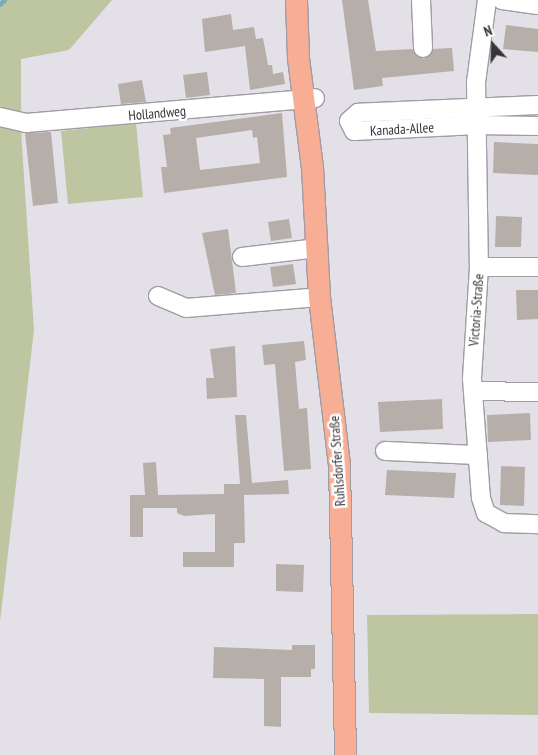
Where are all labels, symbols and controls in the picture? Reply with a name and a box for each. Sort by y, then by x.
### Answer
north arrow [468,20,518,70]
text: N [481,21,495,41]
street label: Hollandweg [128,102,186,124]
street label: Kanada-Allee [370,119,434,139]
street label: Victoria-Straße [465,273,487,347]
street label: Ruhlsdorfer Straße [325,415,349,507]

